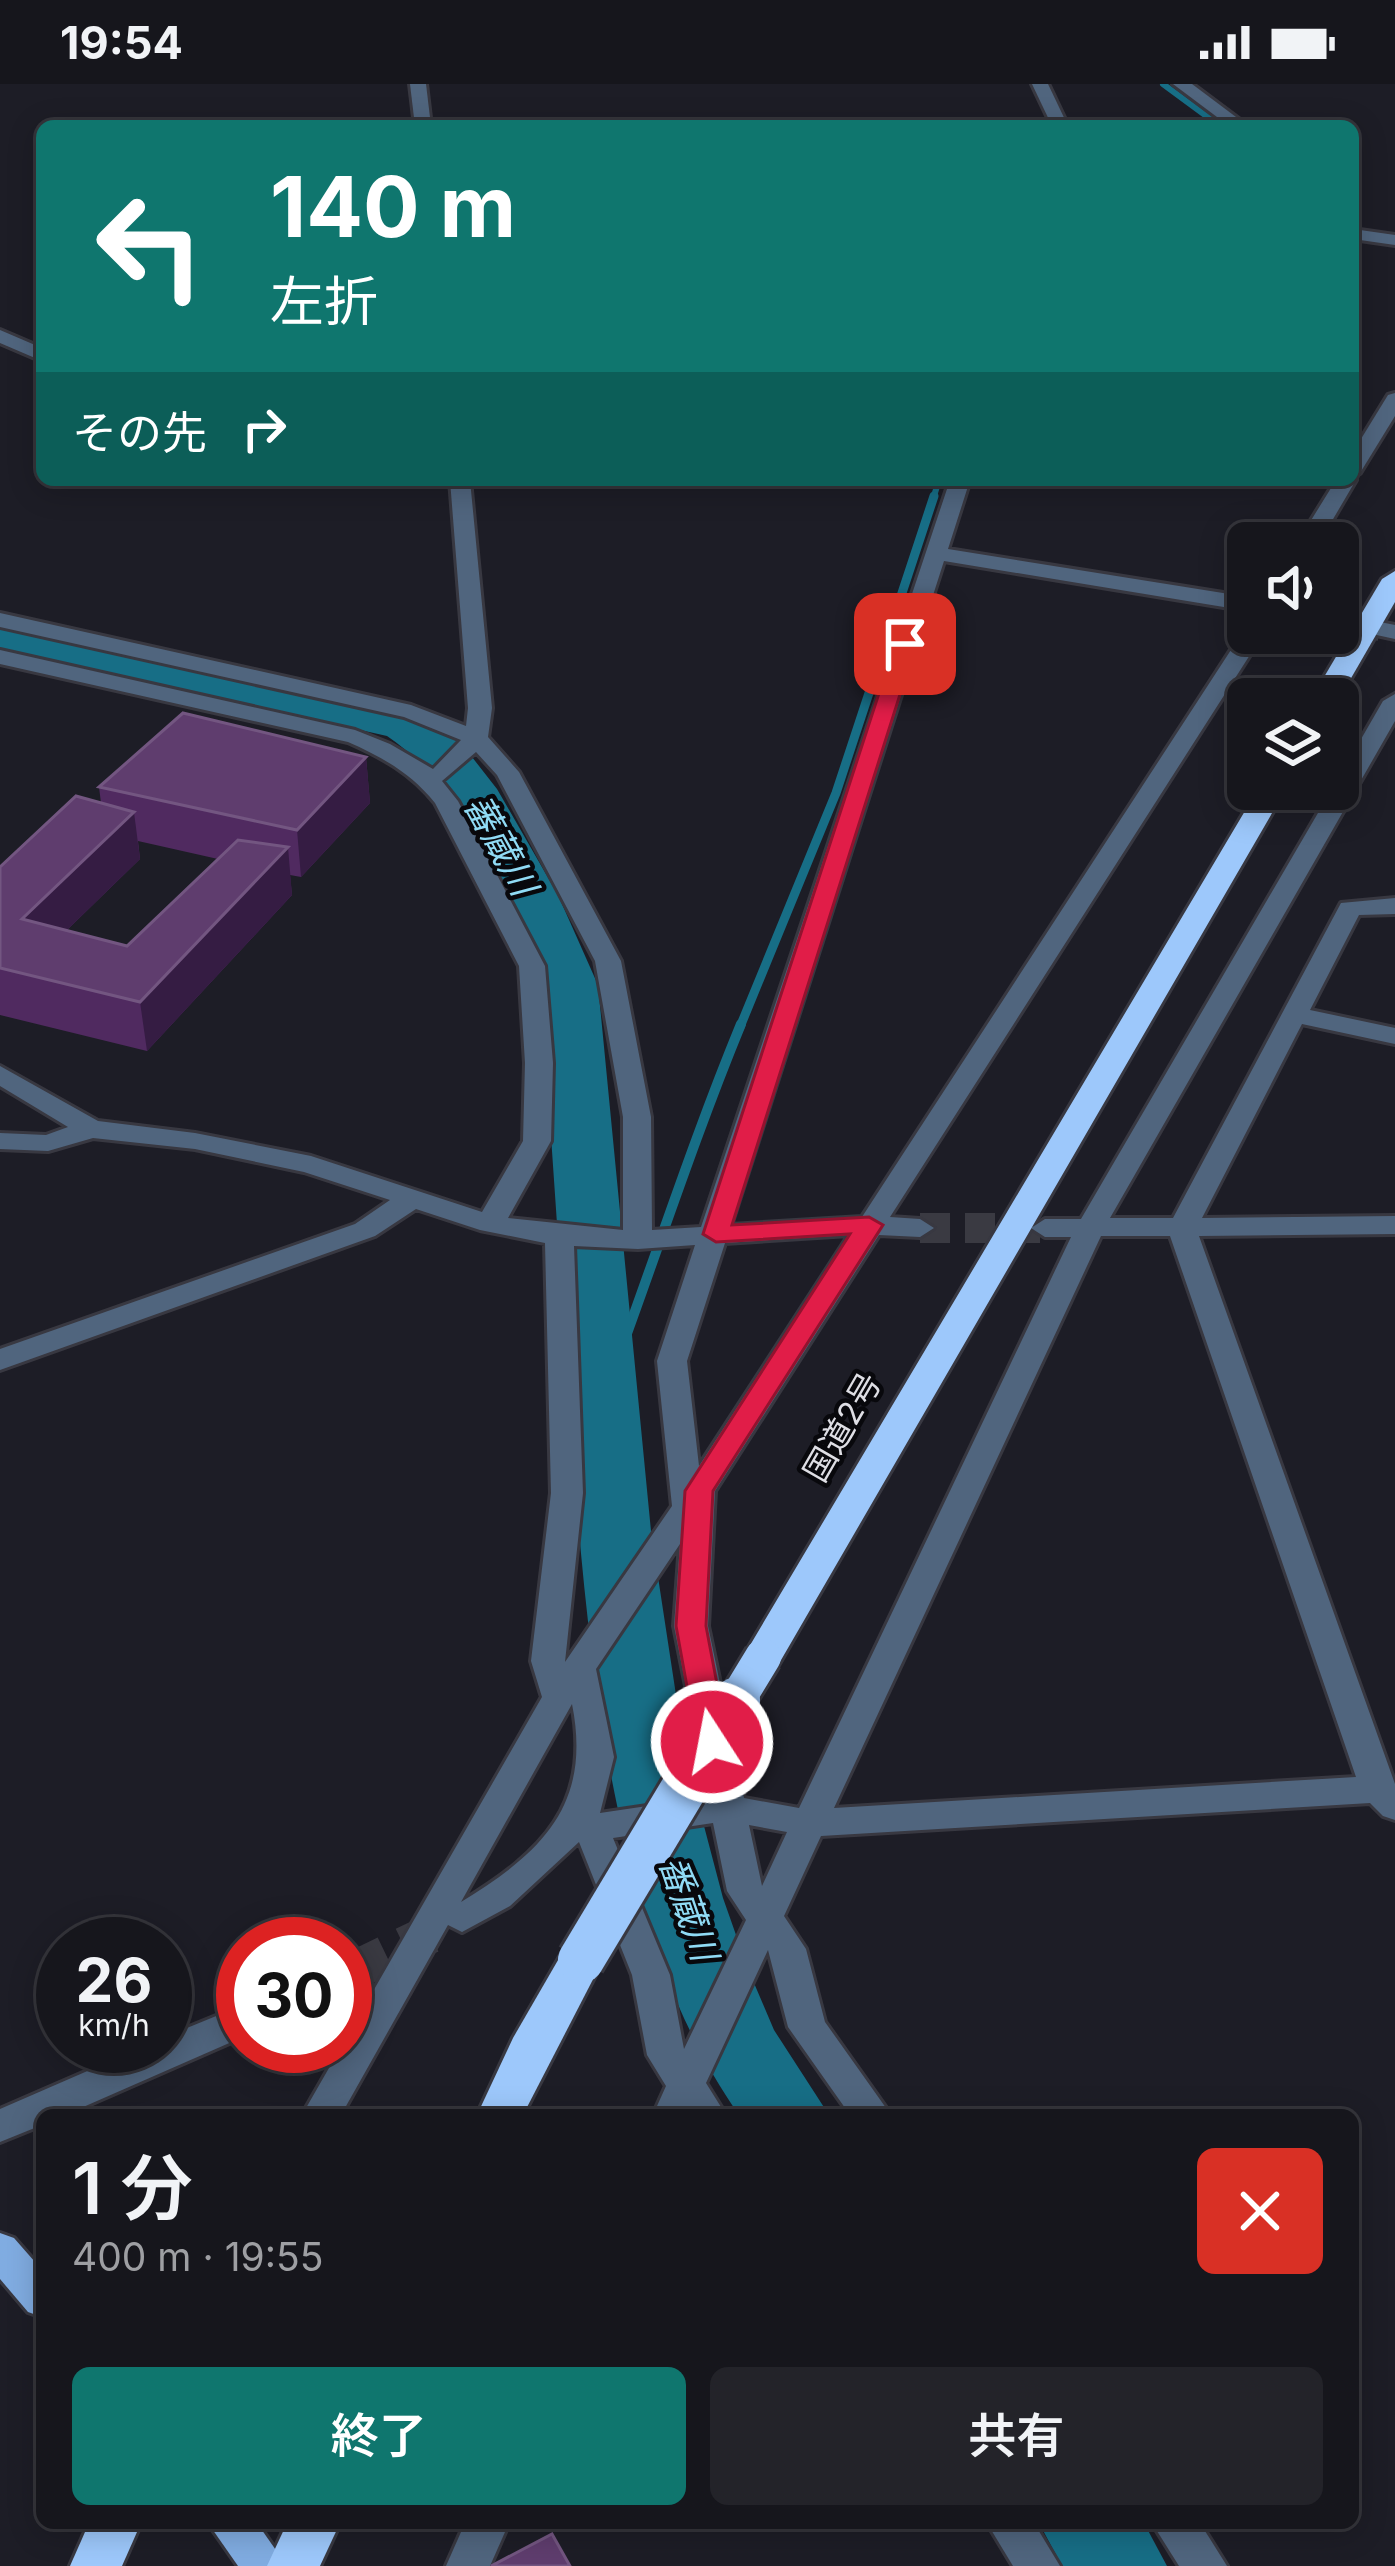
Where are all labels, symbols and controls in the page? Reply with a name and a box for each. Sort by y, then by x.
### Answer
text: 19:54 [60,15,183,70]
text: 140 m [270,156,516,257]
icon: left [72,168,228,324]
text: 左折 [270,269,378,334]
icon: right [231,396,297,462]
text: その先 [72,405,207,460]
map controls [1227,522,1359,810]
button: sound [1227,522,1359,654]
pin [854,593,956,695]
icon: arrive [872,611,938,677]
button: layers [1227,678,1359,810]
water label: 蕃蔵川 [456,787,548,906]
street label: 国道2号 [795,1365,889,1489]
position arrow [649,1679,775,1805]
water label: 番蔵川 [651,1850,729,1970]
speed limit sign: 30 [216,1917,372,2073]
text: 26 [76,1944,152,2016]
text: km/h [78,2007,150,2043]
text: 1 分 [72,2144,193,2231]
button: close [1197,2148,1323,2274]
text: 400 m · 19:55 [72,2233,323,2280]
button: 終了 [72,2367,686,2505]
button: 共有 [710,2367,1323,2505]

